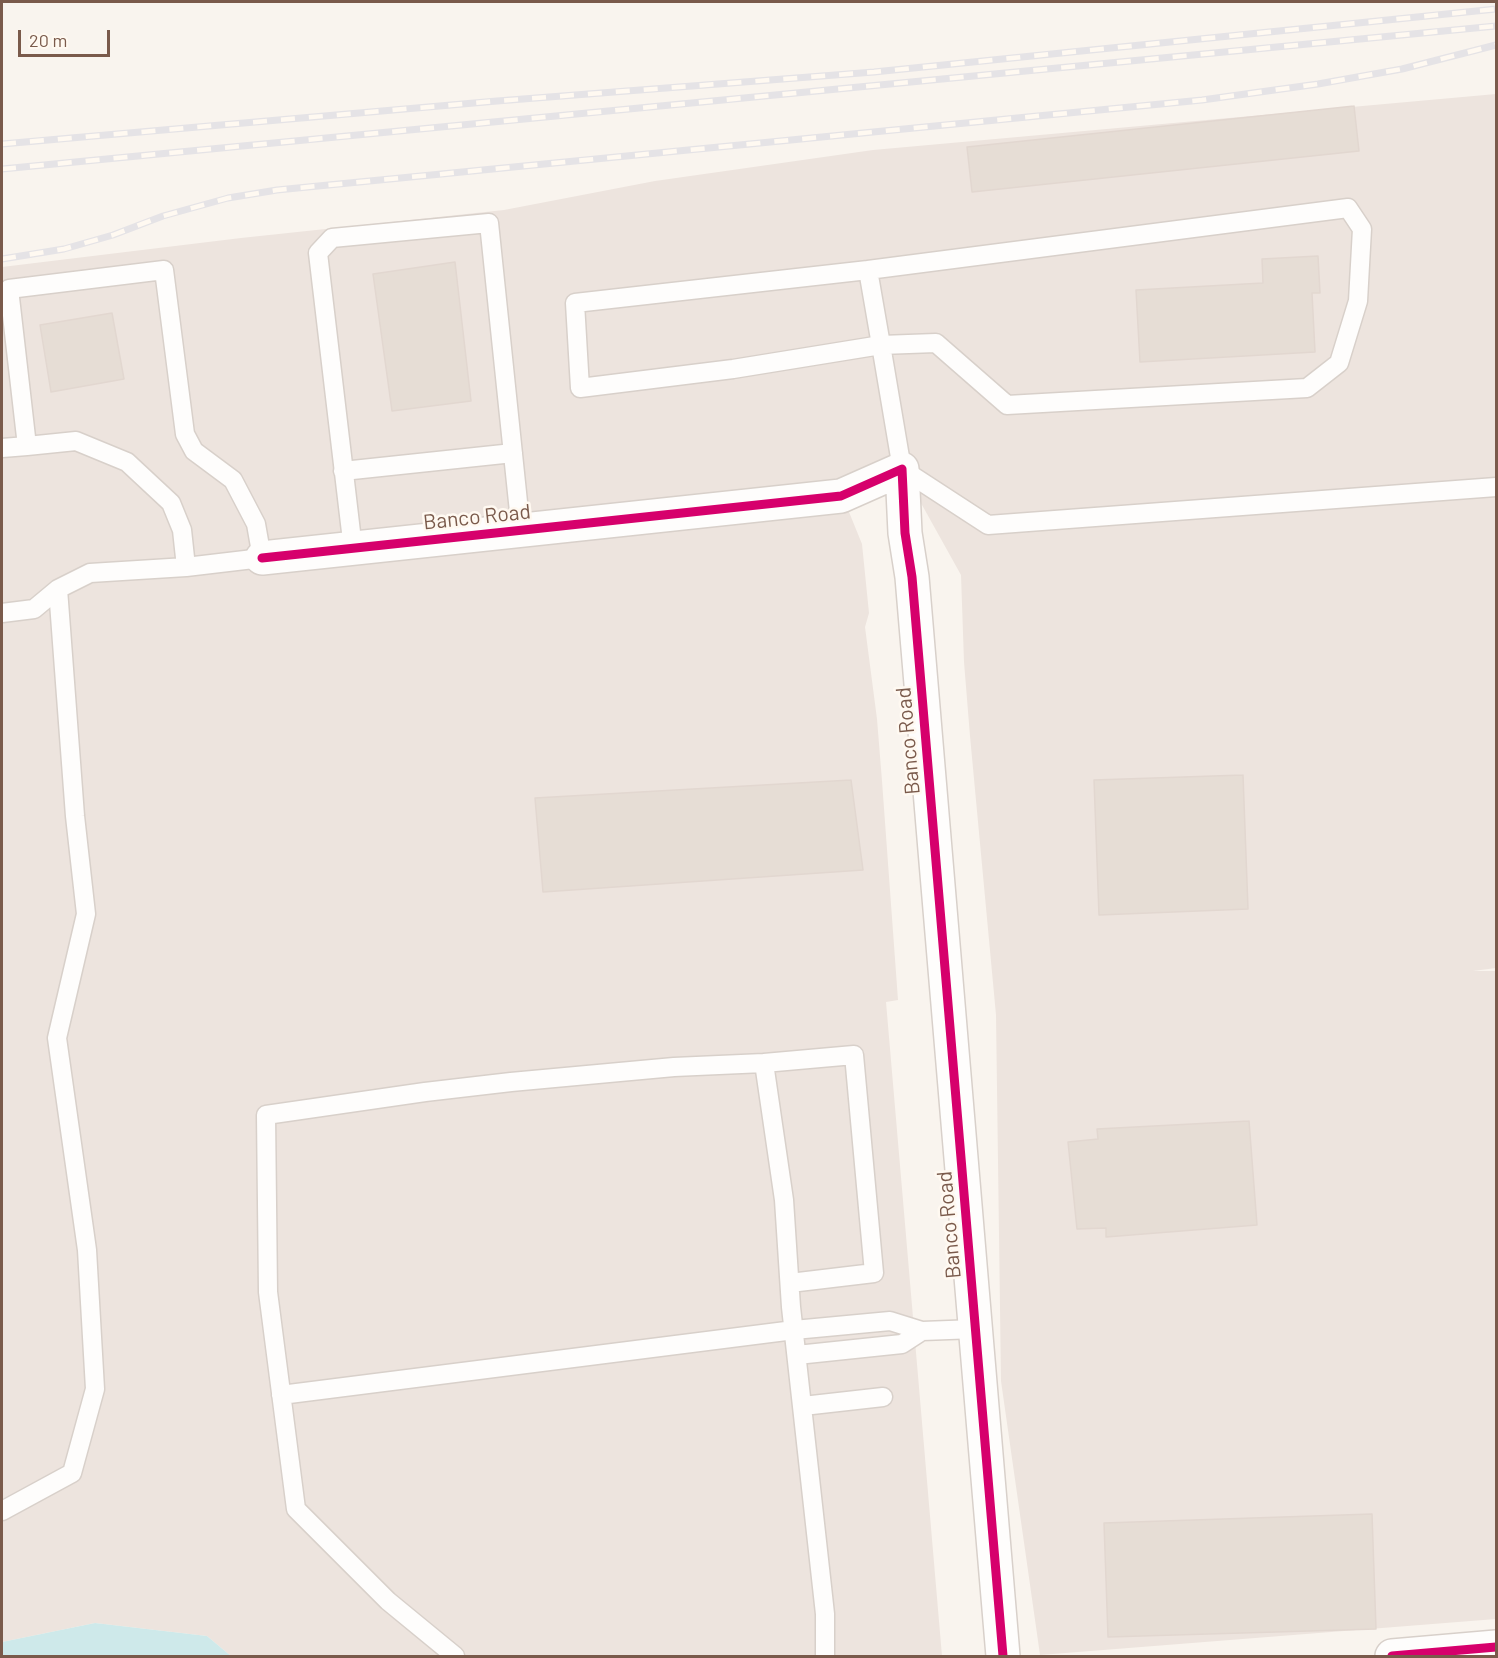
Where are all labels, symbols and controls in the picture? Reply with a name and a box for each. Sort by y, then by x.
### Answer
scale bar [21,18,112,56]
text: 20 m [29,29,67,51]
street label: Banco Road [422,499,532,535]
street label: Banco Road [891,686,925,796]
street label: Banco Road [932,1170,966,1280]

